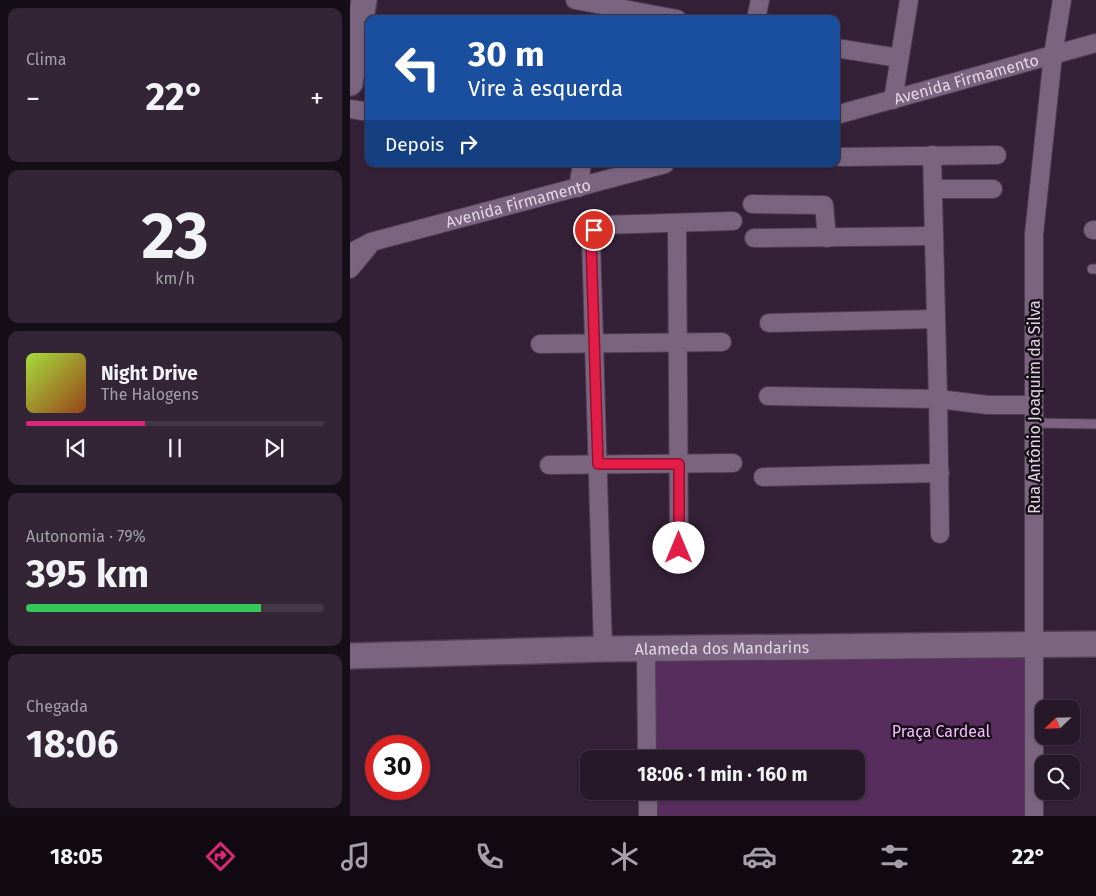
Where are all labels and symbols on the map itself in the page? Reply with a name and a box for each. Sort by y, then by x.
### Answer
street label: Avenida Firmamento [892,50,1041,109]
street label: Avenida Firmamento [444,175,593,232]
pin [573,209,615,251]
street label: Rua Antônio Joaquim da Silva [1025,300,1044,514]
position arrow [652,521,704,573]
street label: Alameda dos Mandarins [635,638,809,659]
north arrow [1035,700,1080,745]
park label: Praça Cardeal [892,722,990,742]
speed limit sign: 30 [365,735,430,800]

